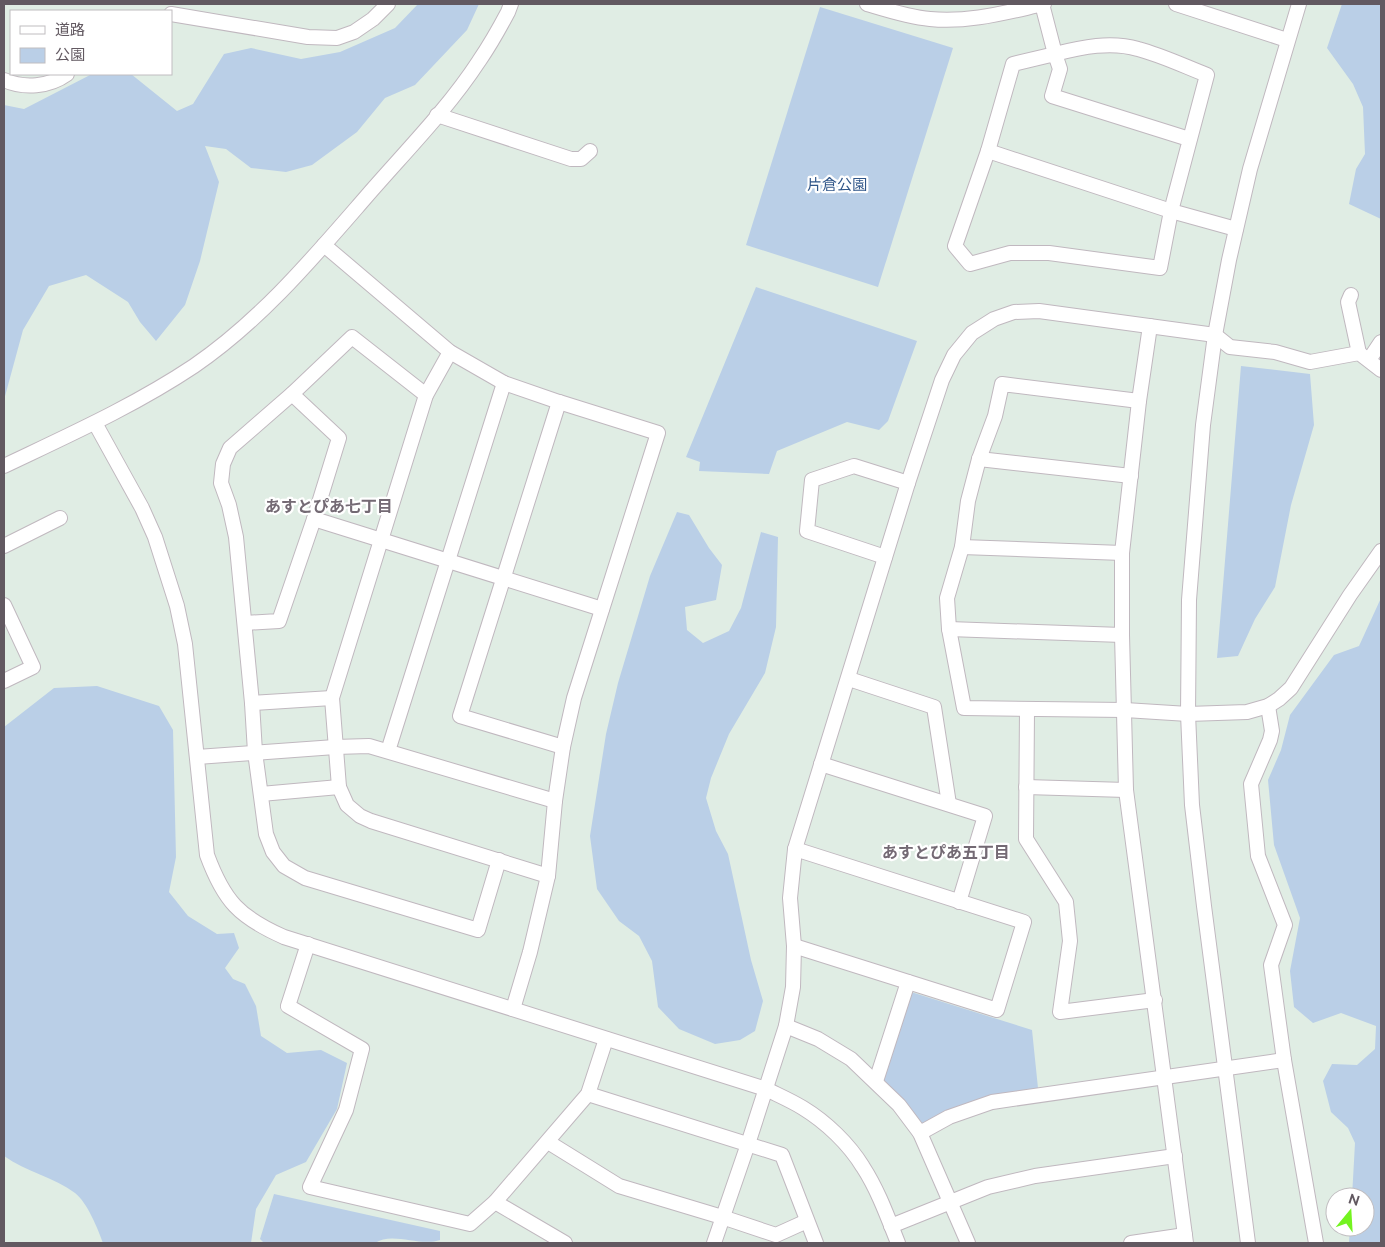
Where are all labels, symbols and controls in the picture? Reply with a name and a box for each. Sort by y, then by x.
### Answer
legend [10,10,172,75]
text: 道路 [55,21,85,39]
text: 公園 [55,46,85,64]
park label: 片倉公園 [807,176,867,194]
district label: あすとぴあ七丁目 [265,497,393,516]
district label: あすとぴあ五丁目 [882,843,1010,862]
north arrow [1325,1187,1375,1237]
text: N [1346,1190,1362,1209]

